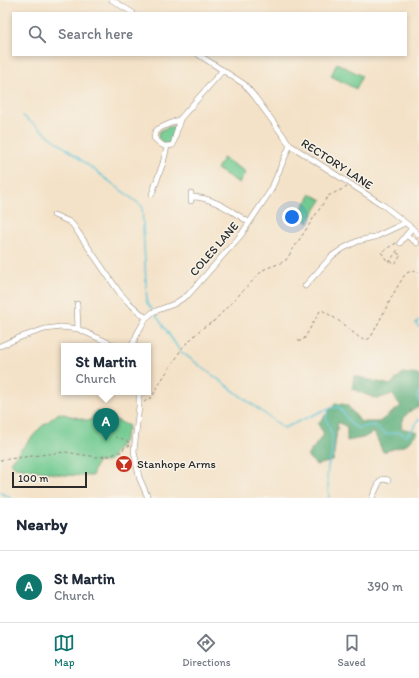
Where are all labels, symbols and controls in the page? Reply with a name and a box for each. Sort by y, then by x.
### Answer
search box [12,12,407,56]
icon: search [26,23,48,45]
text: Search here [58,25,133,43]
street label: RECTORY LANE [299,136,376,192]
your location [282,207,302,227]
street label: COLES LANE [187,219,242,279]
popup [61,343,151,395]
text: St Martin [76,353,136,371]
text: Church [76,371,116,386]
pin: A [93,408,119,441]
bar icon: Stanhope Arms [114,454,134,474]
place label: Stanhope Arms [137,457,216,471]
scale bar [12,470,87,489]
text: 100 m [18,472,48,485]
text: Nearby [16,514,68,534]
text: St Martin [54,570,115,588]
text: A [25,579,33,594]
text: 390 m [367,579,403,594]
text: Church [54,588,95,603]
tab: Map [53,632,75,669]
tab: Directions [182,632,231,669]
tab: Saved [337,632,366,669]

